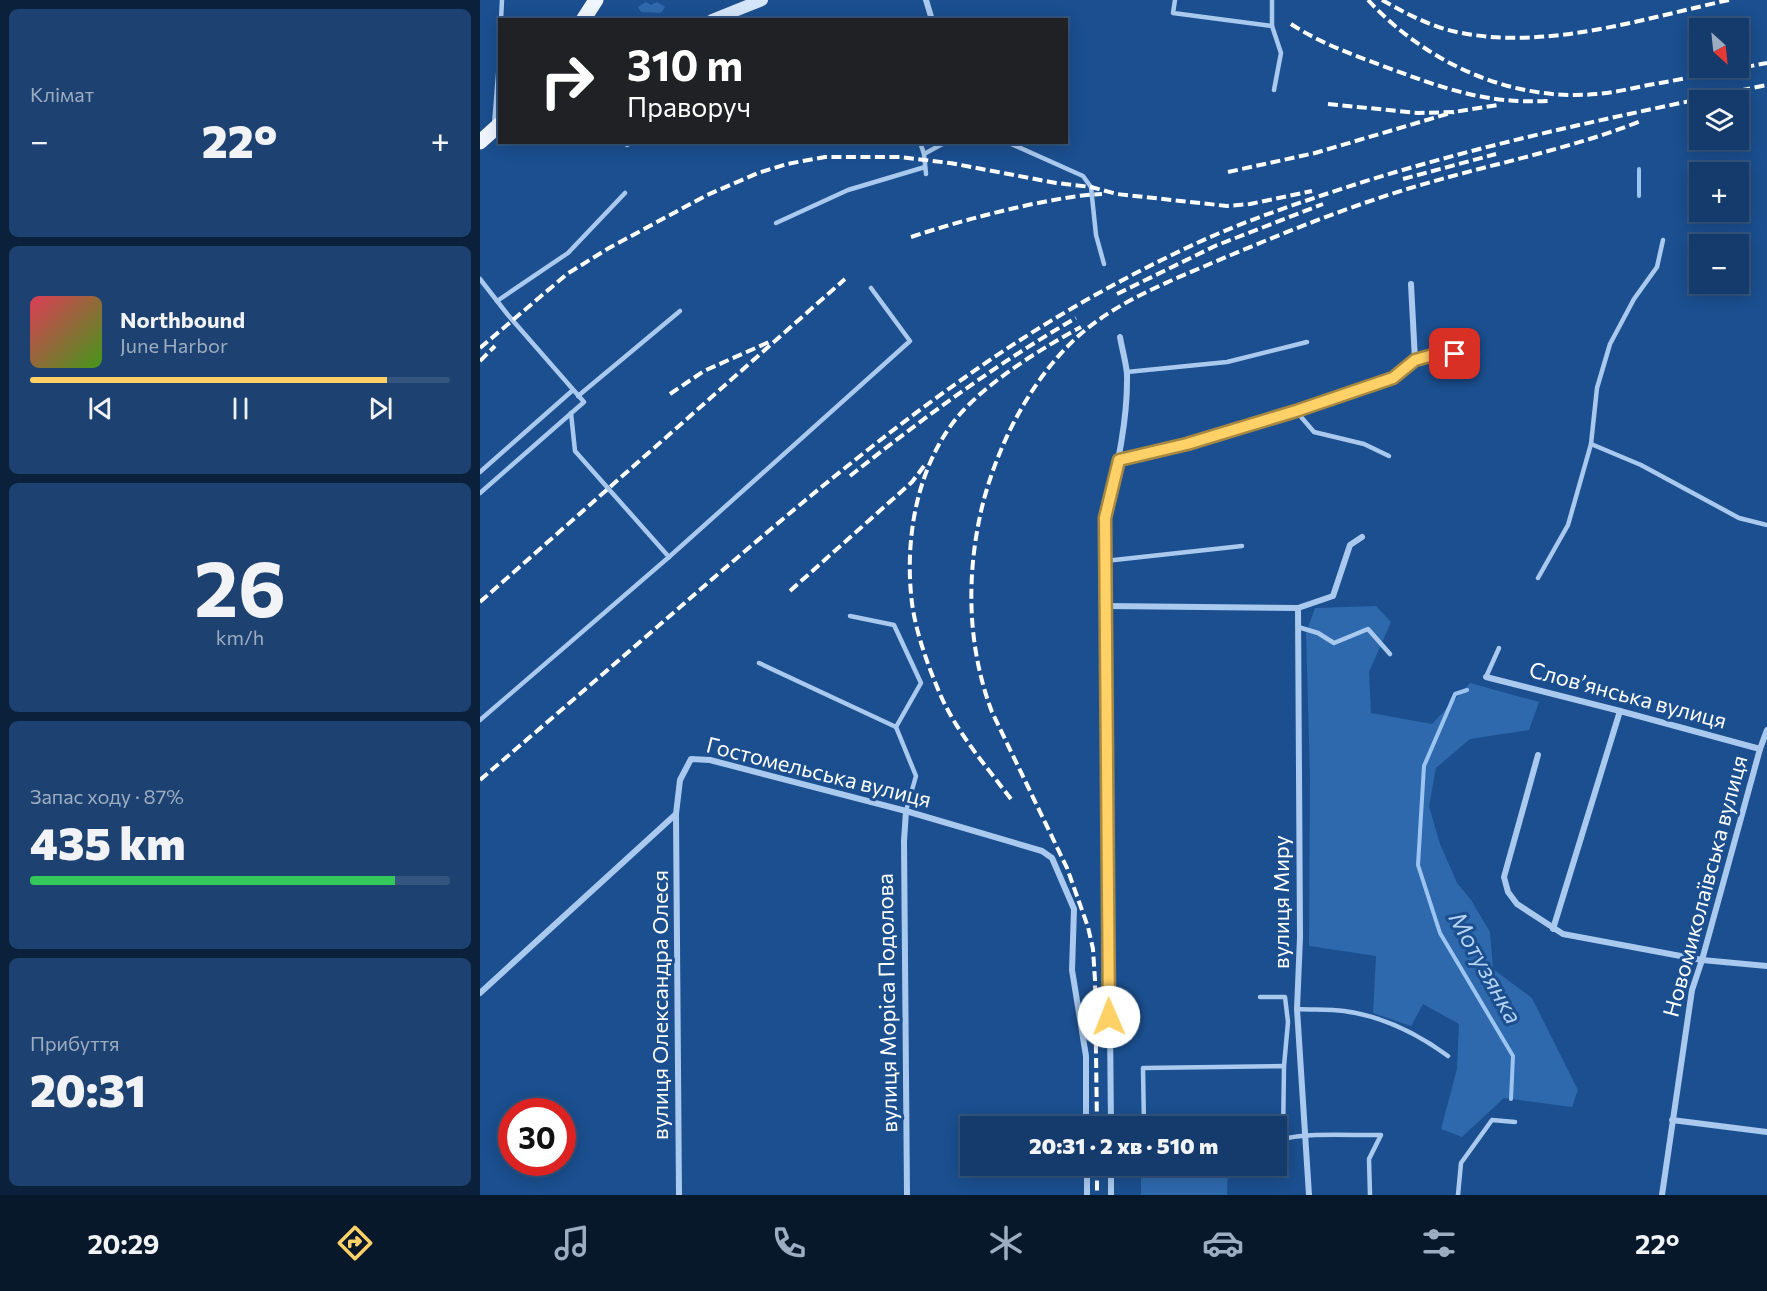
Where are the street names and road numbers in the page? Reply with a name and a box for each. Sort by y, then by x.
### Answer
street label: Словʼянська вулиця [1526,655,1730,734]
street label: Гостомельська вулиця [704,731,934,813]
street label: Новомиколаївська вулиця [1657,752,1752,1020]
street label: вулиця Миру [1267,835,1294,969]
street label: вулиця Олександра Олеся [646,870,673,1140]
street label: вулиця Моріса Подолова [871,873,902,1133]

